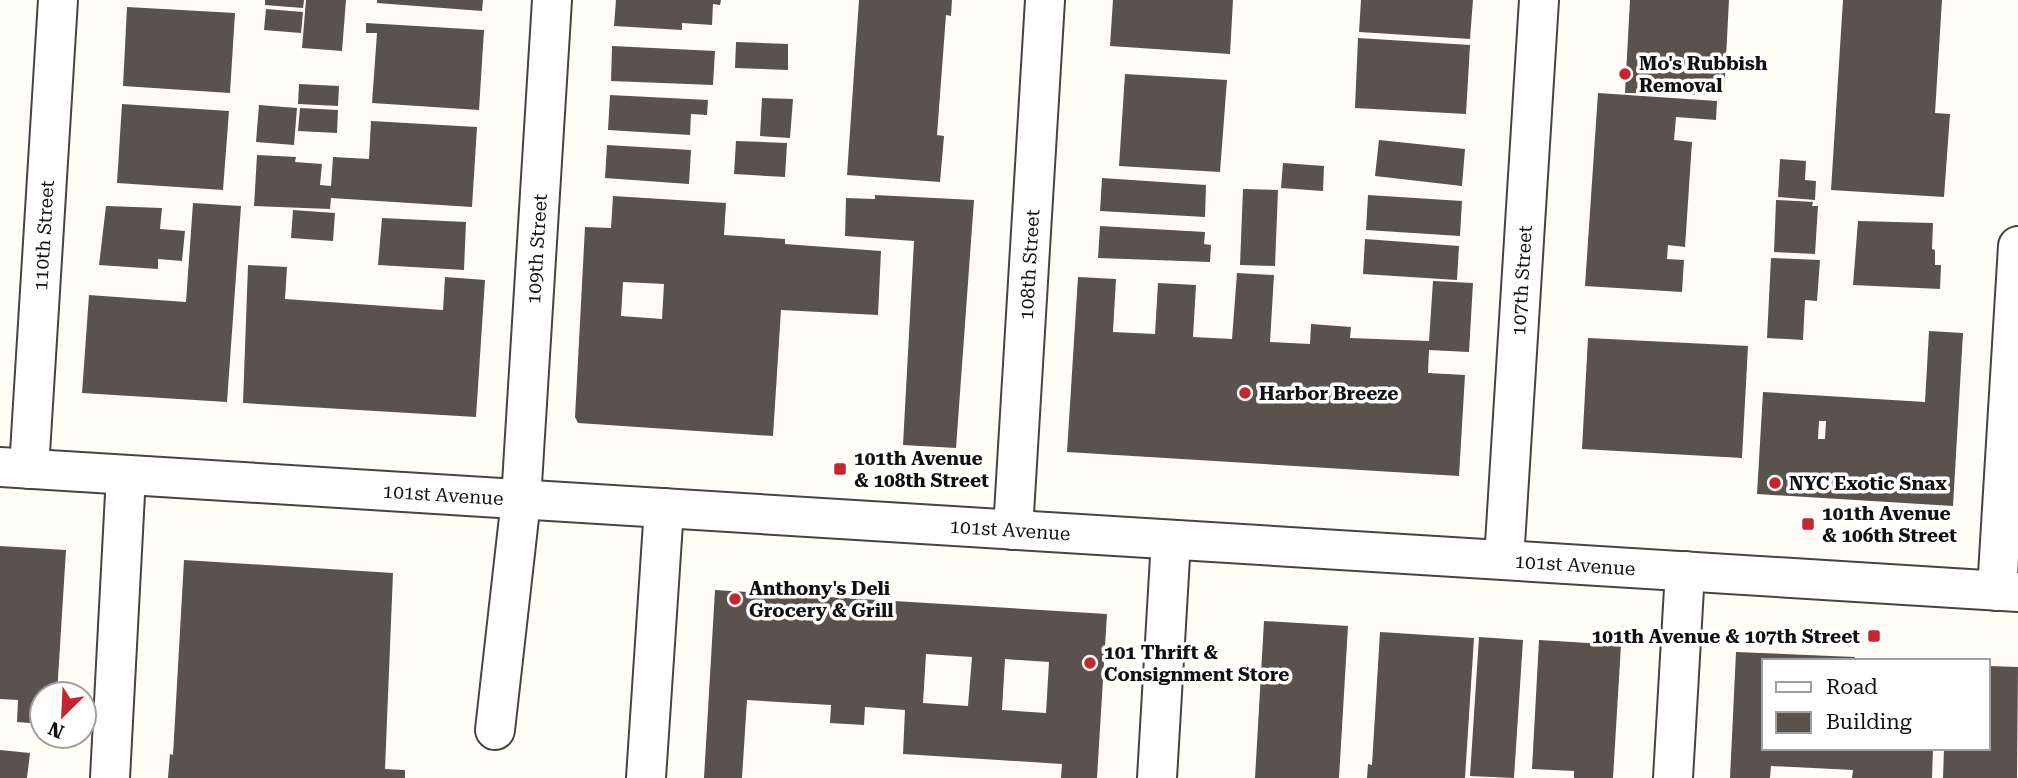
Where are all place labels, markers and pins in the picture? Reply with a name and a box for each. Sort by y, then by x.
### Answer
place label: Mo's Rubbish Removal [1639,52,1768,97]
marker: Mo's Rubbish Removal [1617,66,1633,82]
place label: Harbor Breeze [1259,382,1398,405]
marker: Harbor Breeze [1237,385,1253,401]
place label: 101th Avenue & 108th Street [854,447,989,492]
marker: 101th Avenue & 108th Street [832,461,848,477]
place label: NYC Exotic Snax [1789,472,1948,495]
marker: NYC Exotic Snax [1767,475,1783,491]
place label: 101th Avenue & 106th Street [1822,502,1957,547]
marker: 101th Avenue & 106th Street [1800,516,1816,532]
place label: Anthony's Deli Grocery & Grill [749,577,893,622]
marker: Anthony's Deli Grocery & Grill [727,591,743,607]
place label: 101th Avenue & 107th Street [1592,625,1860,648]
marker: 101th Avenue & 107th Street [1866,628,1882,644]
place label: 101 Thrift & Consignment Store [1104,641,1289,686]
marker: 101 Thrift & Consignment Store [1082,655,1098,671]

